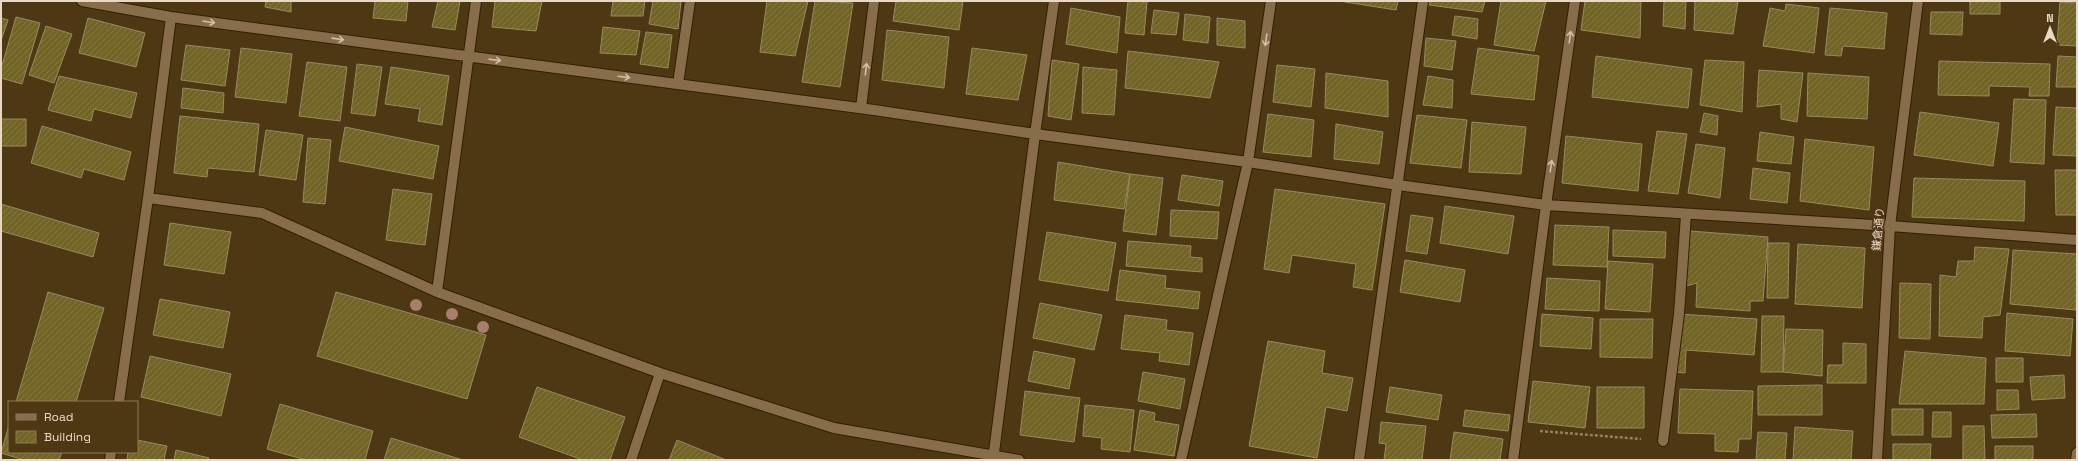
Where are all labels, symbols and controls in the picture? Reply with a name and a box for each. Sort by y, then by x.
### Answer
north arrow [2030,8,2070,48]
text: N [2046,11,2054,25]
one-way arrow [202,18,215,26]
one-way arrow [1566,31,1574,44]
one-way arrow [1262,33,1270,46]
one-way arrow [331,35,344,43]
one-way arrow [488,56,501,64]
one-way arrow [862,63,870,76]
one-way arrow [617,73,630,81]
one-way arrow [1547,160,1555,173]
street label: 鎌倉通り [1869,206,1887,252]
legend [8,401,138,453]
text: Road [44,409,73,425]
text: Building [44,429,91,445]

